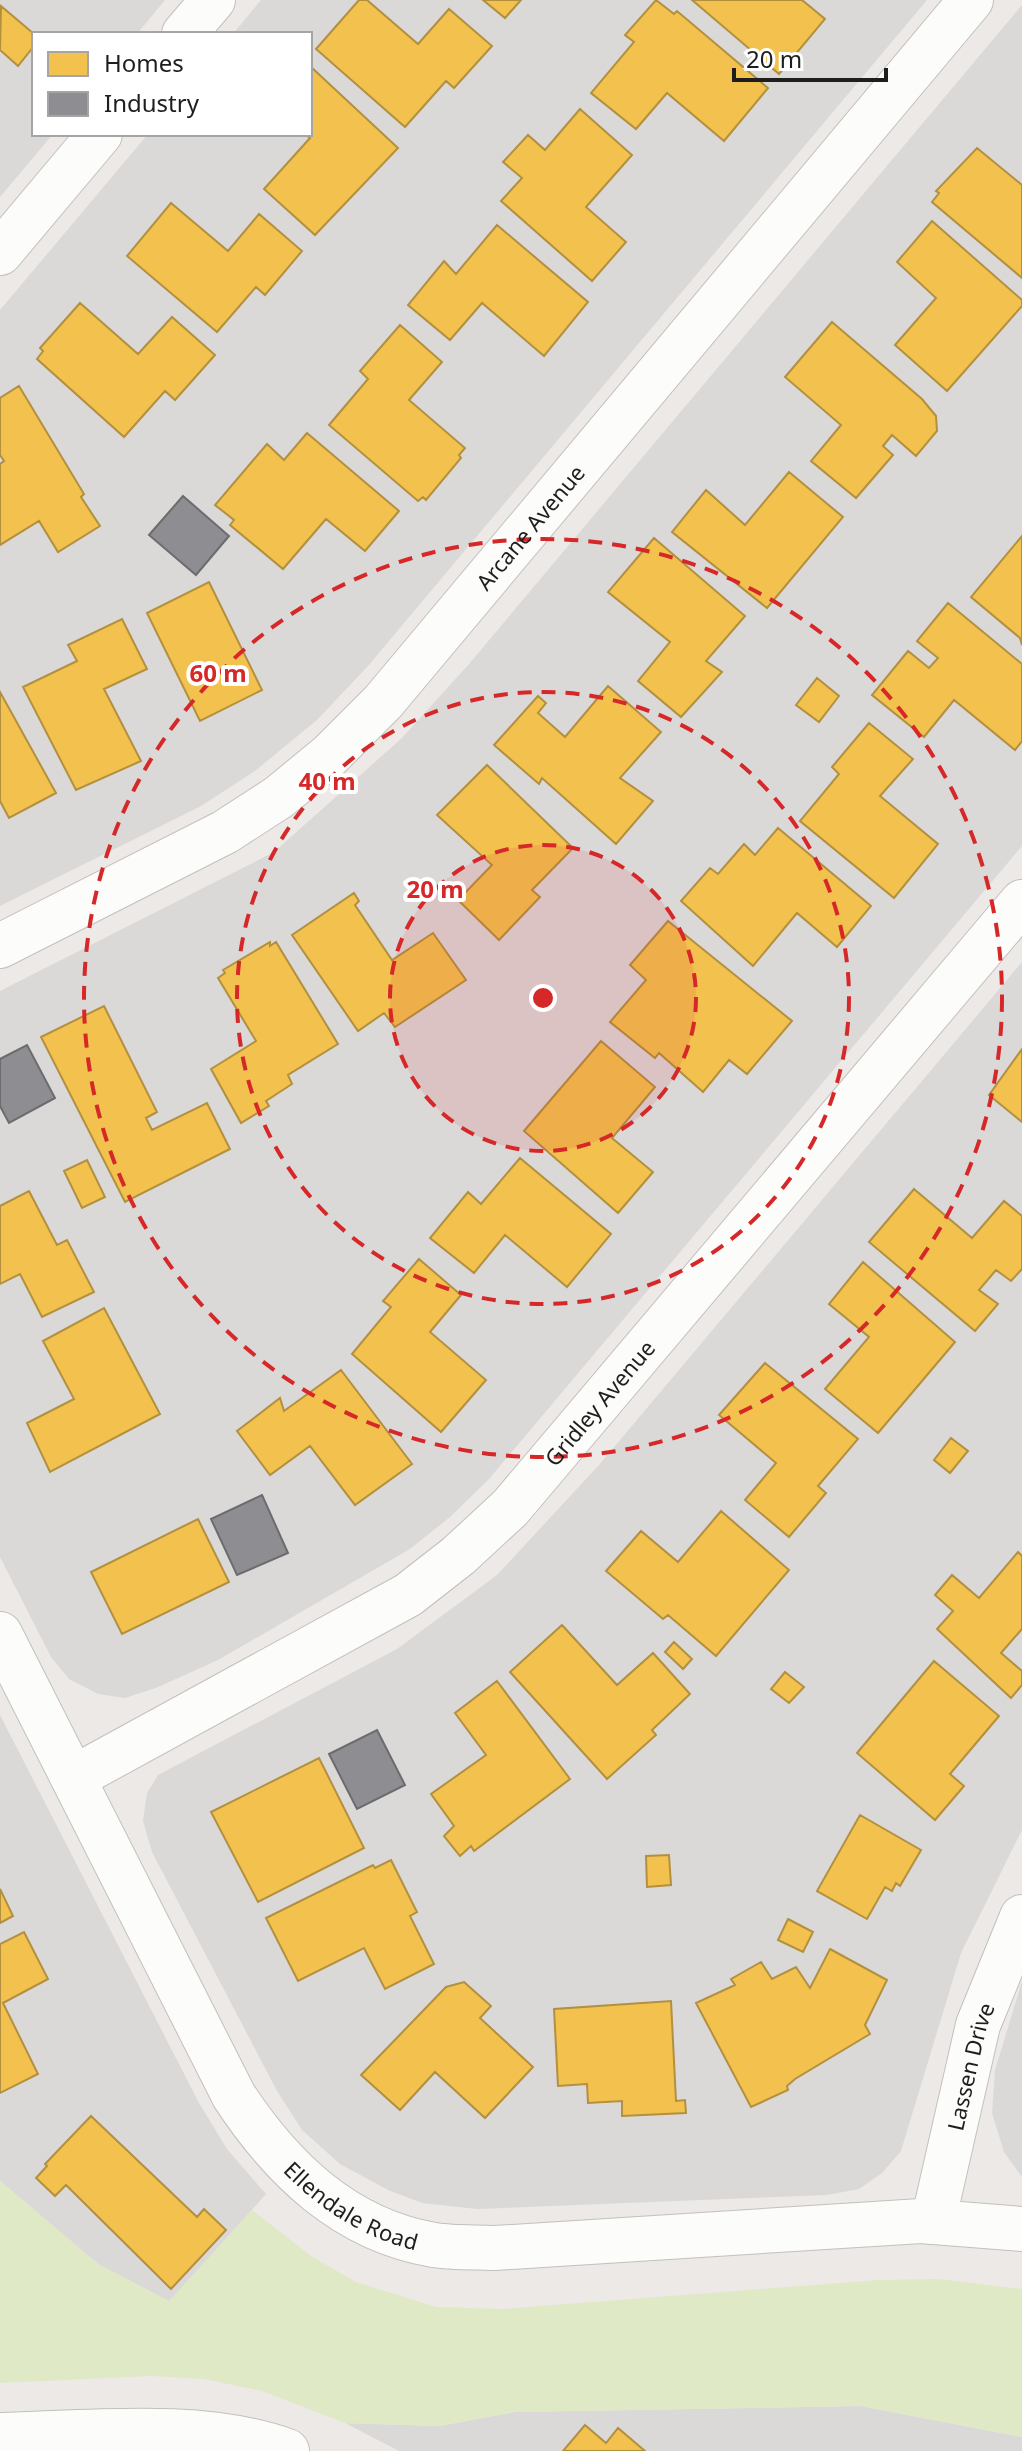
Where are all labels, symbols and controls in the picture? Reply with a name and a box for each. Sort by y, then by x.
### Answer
legend [32,32,312,136]
scale bar [734,32,886,82]
text: 20 m [746,42,802,75]
text: Homes [104,46,184,79]
text: Industry [104,86,200,119]
street label: Arcane Avenue [468,458,591,596]
text: 60 m [189,656,247,689]
text: 40 m [298,764,356,797]
text: 20 m [406,872,464,905]
centre of rings [529,984,557,1012]
street label: Gridley Avenue [537,1333,661,1472]
street label: Lassen Drive [939,1998,1001,2133]
street label: Ellendale Road [278,2154,422,2256]

